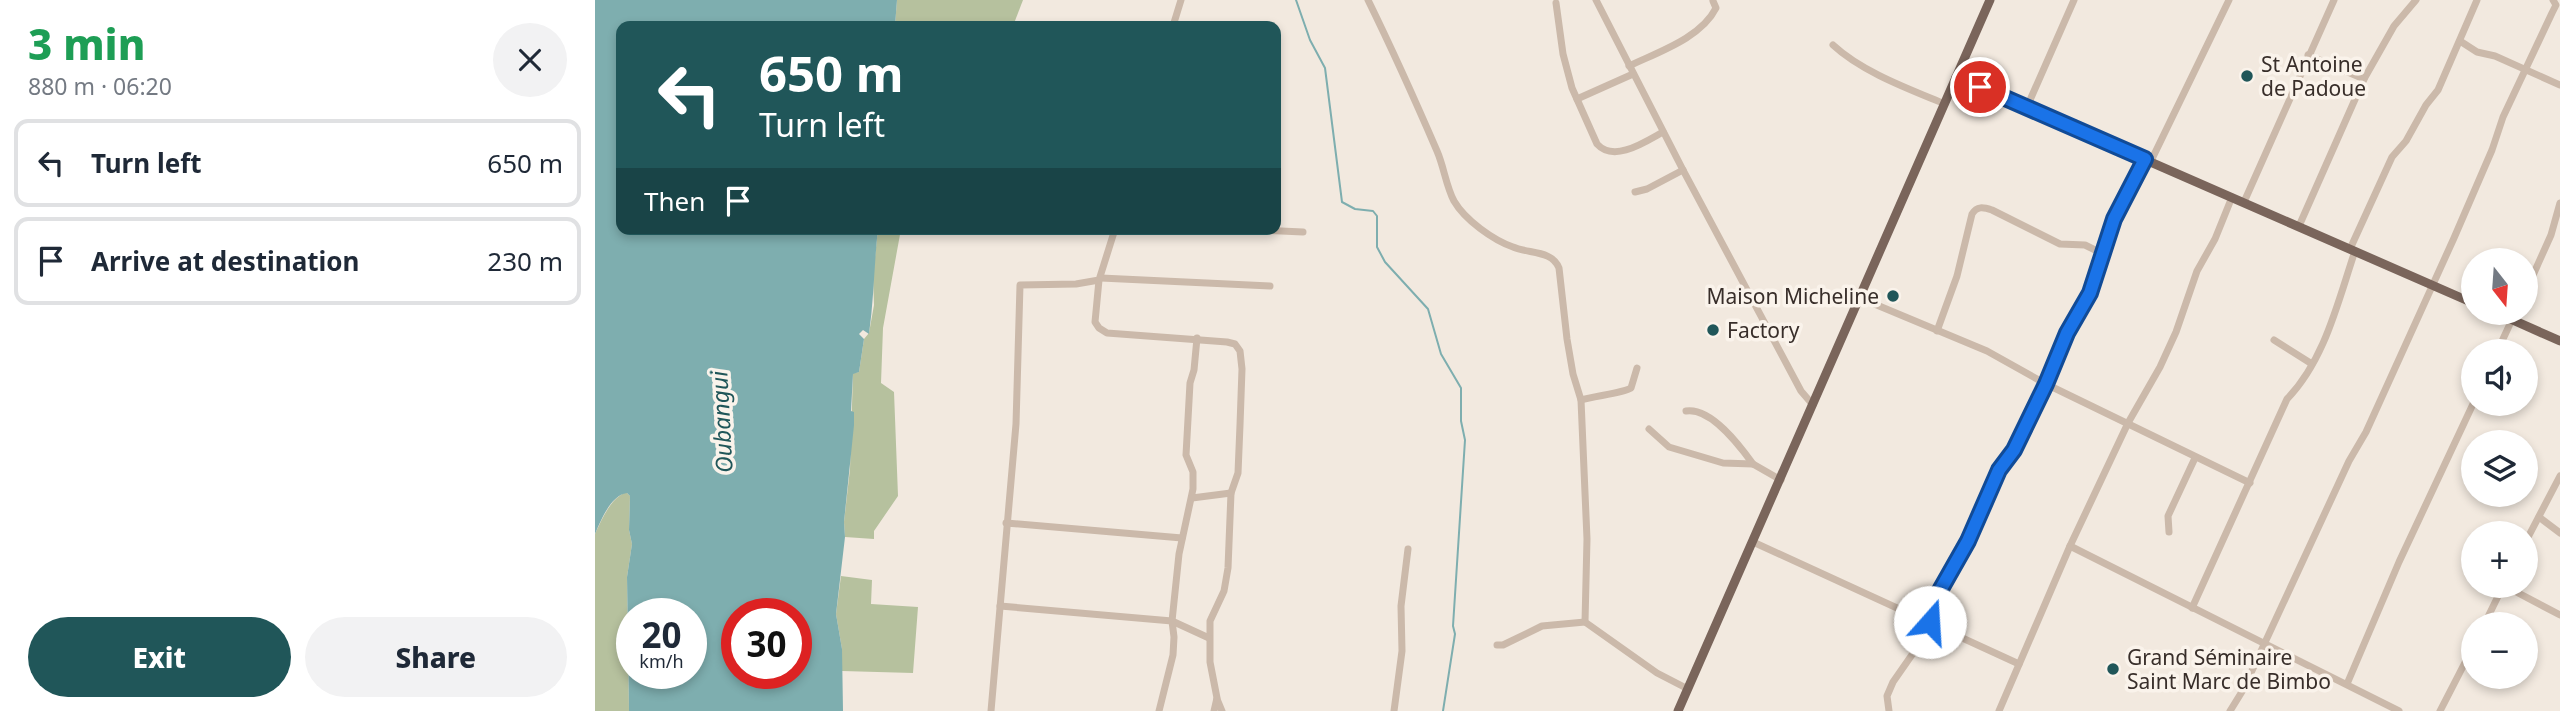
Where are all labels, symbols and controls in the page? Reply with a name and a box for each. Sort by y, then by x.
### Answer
text: 3 min [28,15,145,72]
button: close [493,23,567,97]
text: 650 m [759,40,904,106]
icon: left [644,49,735,140]
place label: St Antoine de Padoue [2261,50,2366,102]
pin [1950,57,2010,117]
icon: arrive [1961,68,1999,106]
marker: St Antoine de Padoue [2239,68,2255,84]
text: 880 m · 06:20 [28,70,172,102]
text: Turn left [759,103,885,146]
icon: left [32,144,70,182]
text: Turn left [91,145,202,181]
text: 650 m [487,145,563,181]
icon: arrive [719,182,757,220]
text: Then [644,183,705,219]
icon: arrive [32,242,70,280]
text: Arrive at destination [91,243,360,279]
text: 230 m [487,243,563,279]
north arrow [2461,248,2537,326]
map controls [2461,248,2538,689]
place label: Maison Micheline [1707,282,1879,310]
marker: Maison Micheline [1885,288,1901,304]
place label: Factory [1727,316,1800,344]
marker: Factory [1705,322,1721,338]
button: sound [2461,339,2538,416]
water label: Oubangui [702,369,740,474]
button: layers [2461,430,2538,507]
button: + [2461,521,2538,598]
position arrow [1893,585,1967,659]
speed limit sign: 30 [721,598,812,689]
text: 20 [641,611,682,658]
button: − [2461,612,2538,689]
button: Exit [28,617,291,697]
button: Share [305,617,567,697]
place label: Grand Séminaire Saint Marc de Bimbo [2127,643,2331,695]
text: km/h [639,649,684,673]
marker: Grand Séminaire Saint Marc de Bimbo [2105,661,2121,677]

